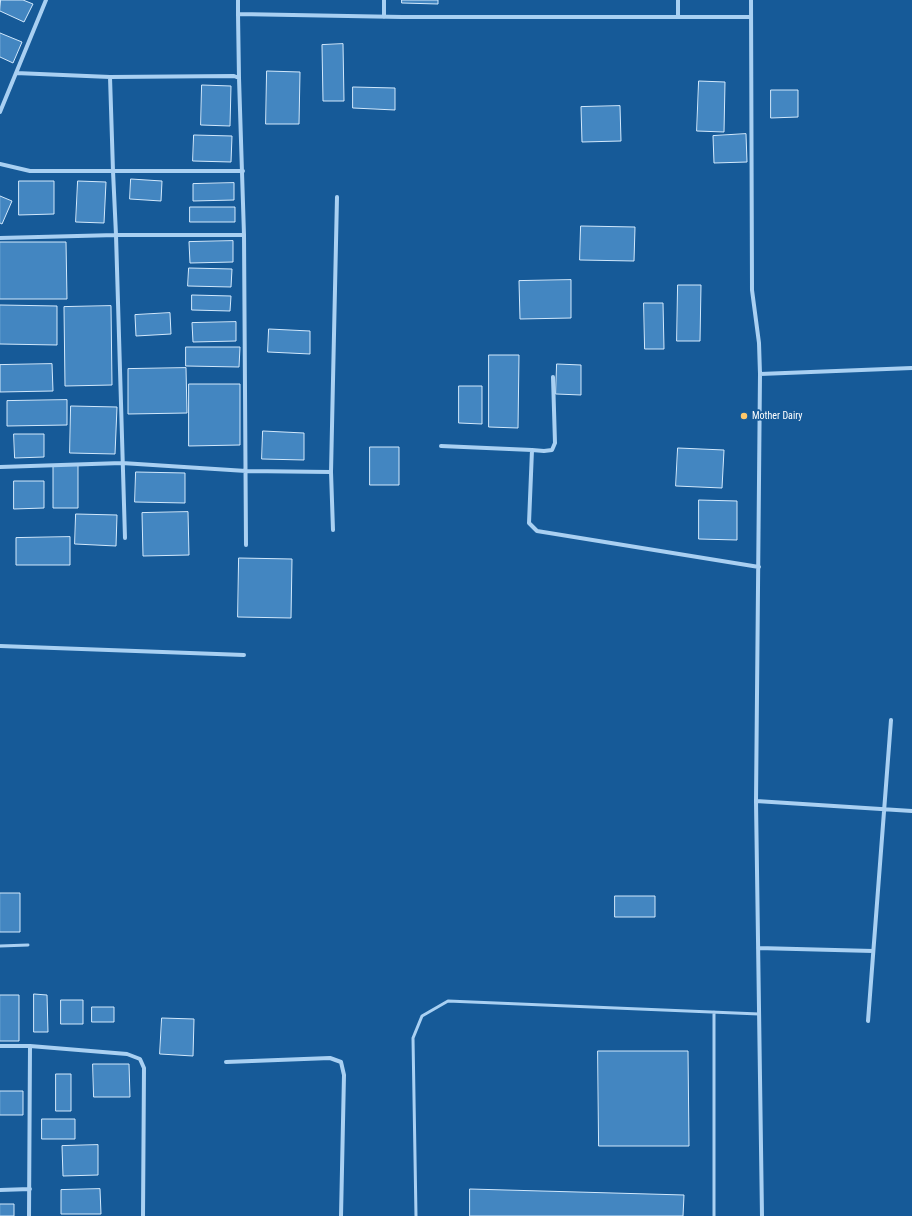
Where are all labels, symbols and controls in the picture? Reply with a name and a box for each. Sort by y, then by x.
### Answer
place label: Mother Dairy [752,410,802,422]
marker: Mother Dairy [739,411,749,421]

